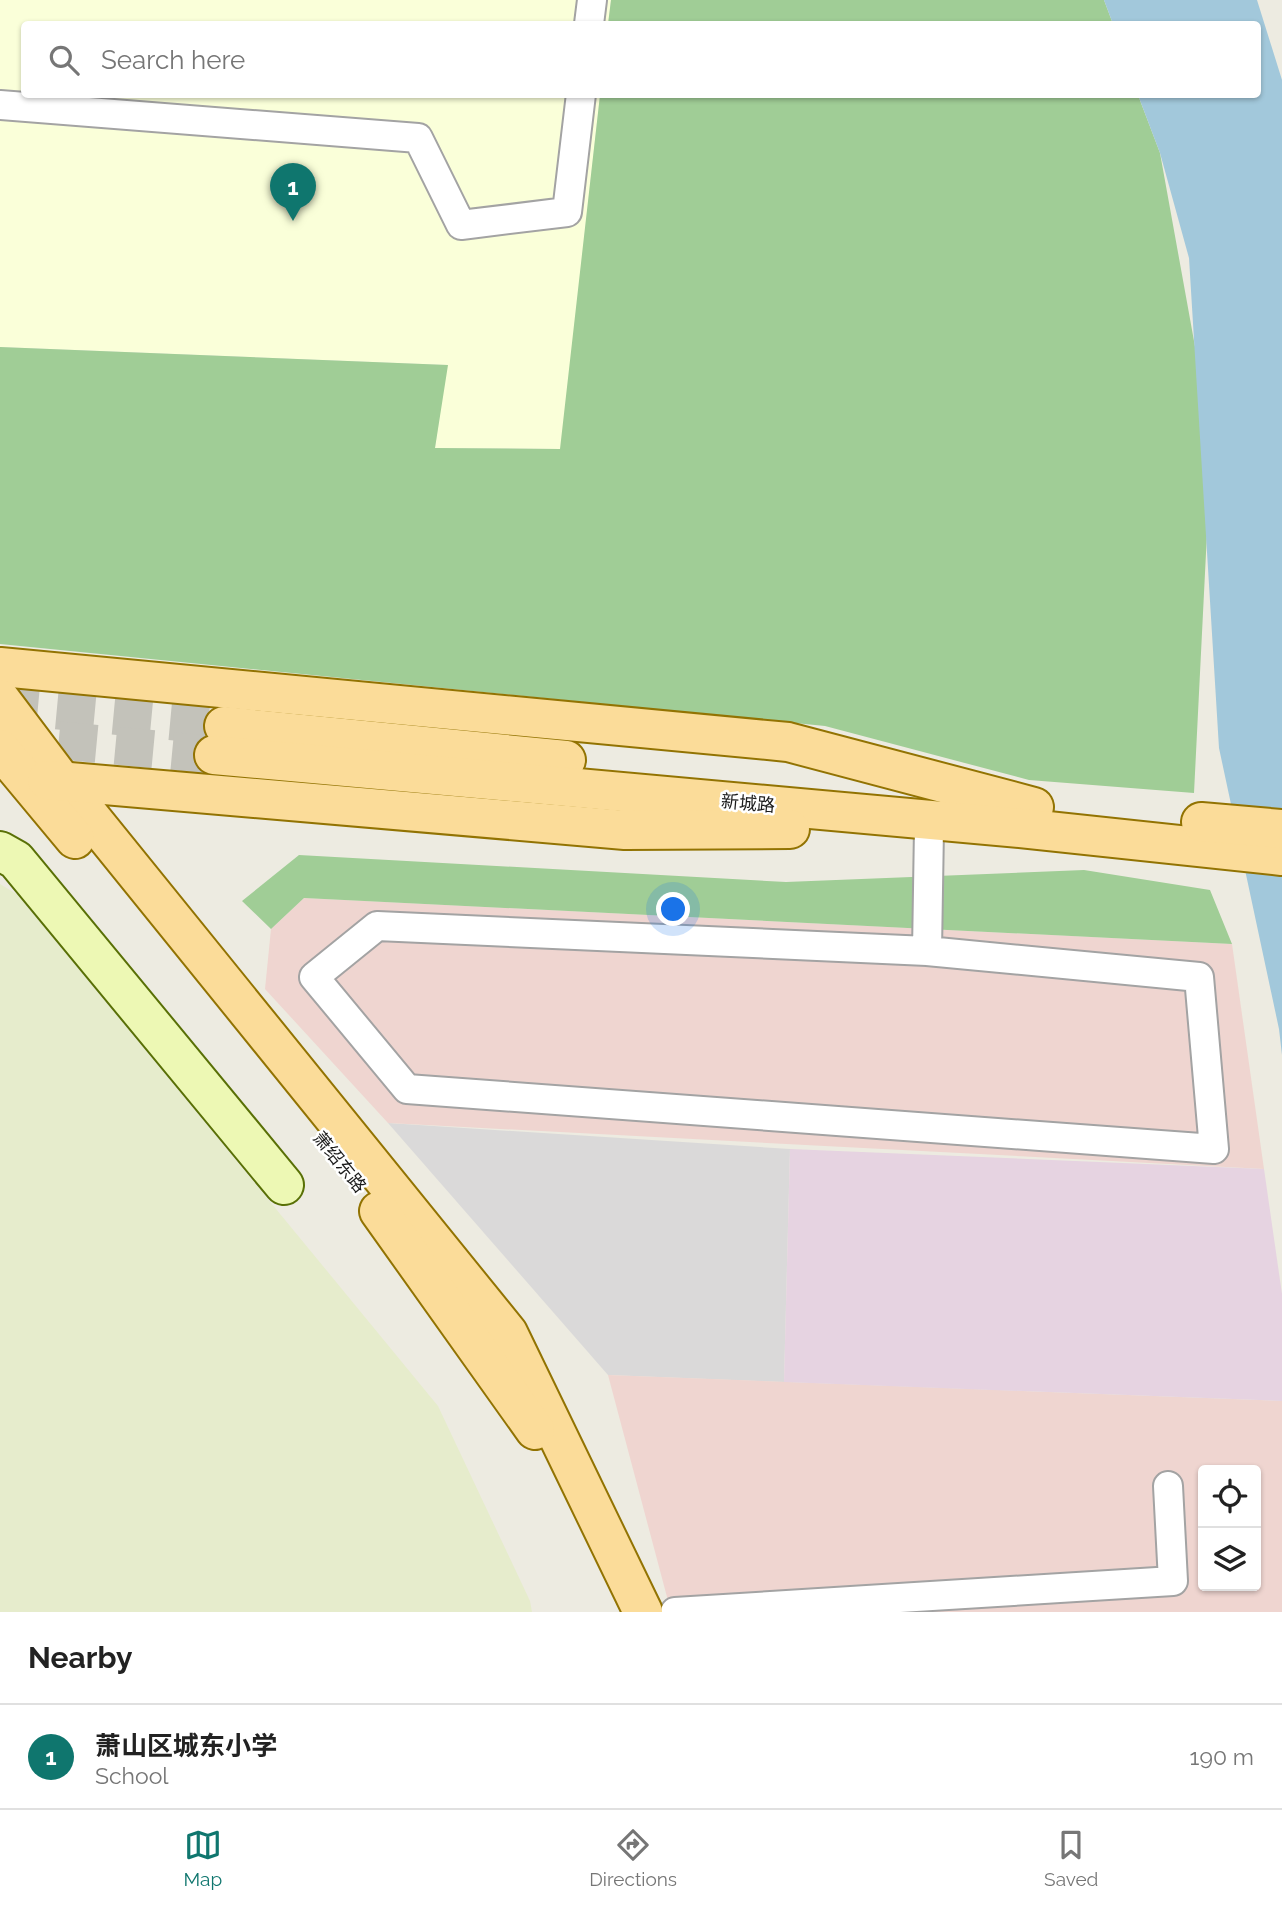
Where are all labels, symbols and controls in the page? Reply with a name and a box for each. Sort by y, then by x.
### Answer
search box [21,21,1261,98]
icon: search [45,41,83,79]
text: Search here [101,45,245,75]
pin: 1 [270,163,316,221]
street label: 新城路 [720,790,776,816]
your location [656,892,690,926]
street label: 萧绍东路 [309,1127,371,1197]
map controls [1198,1465,1261,1591]
button: locate [1198,1465,1261,1528]
button: layers [1198,1528,1261,1591]
text: Nearby [28,1640,132,1675]
text: 萧山区城东小学 [95,1731,277,1761]
text: 1 [45,1743,57,1770]
text: 190 m [1190,1743,1254,1770]
text: School [95,1762,169,1789]
tab: Map [184,1826,222,1890]
tab: Directions [589,1826,677,1890]
tab: Saved [1044,1826,1098,1890]

